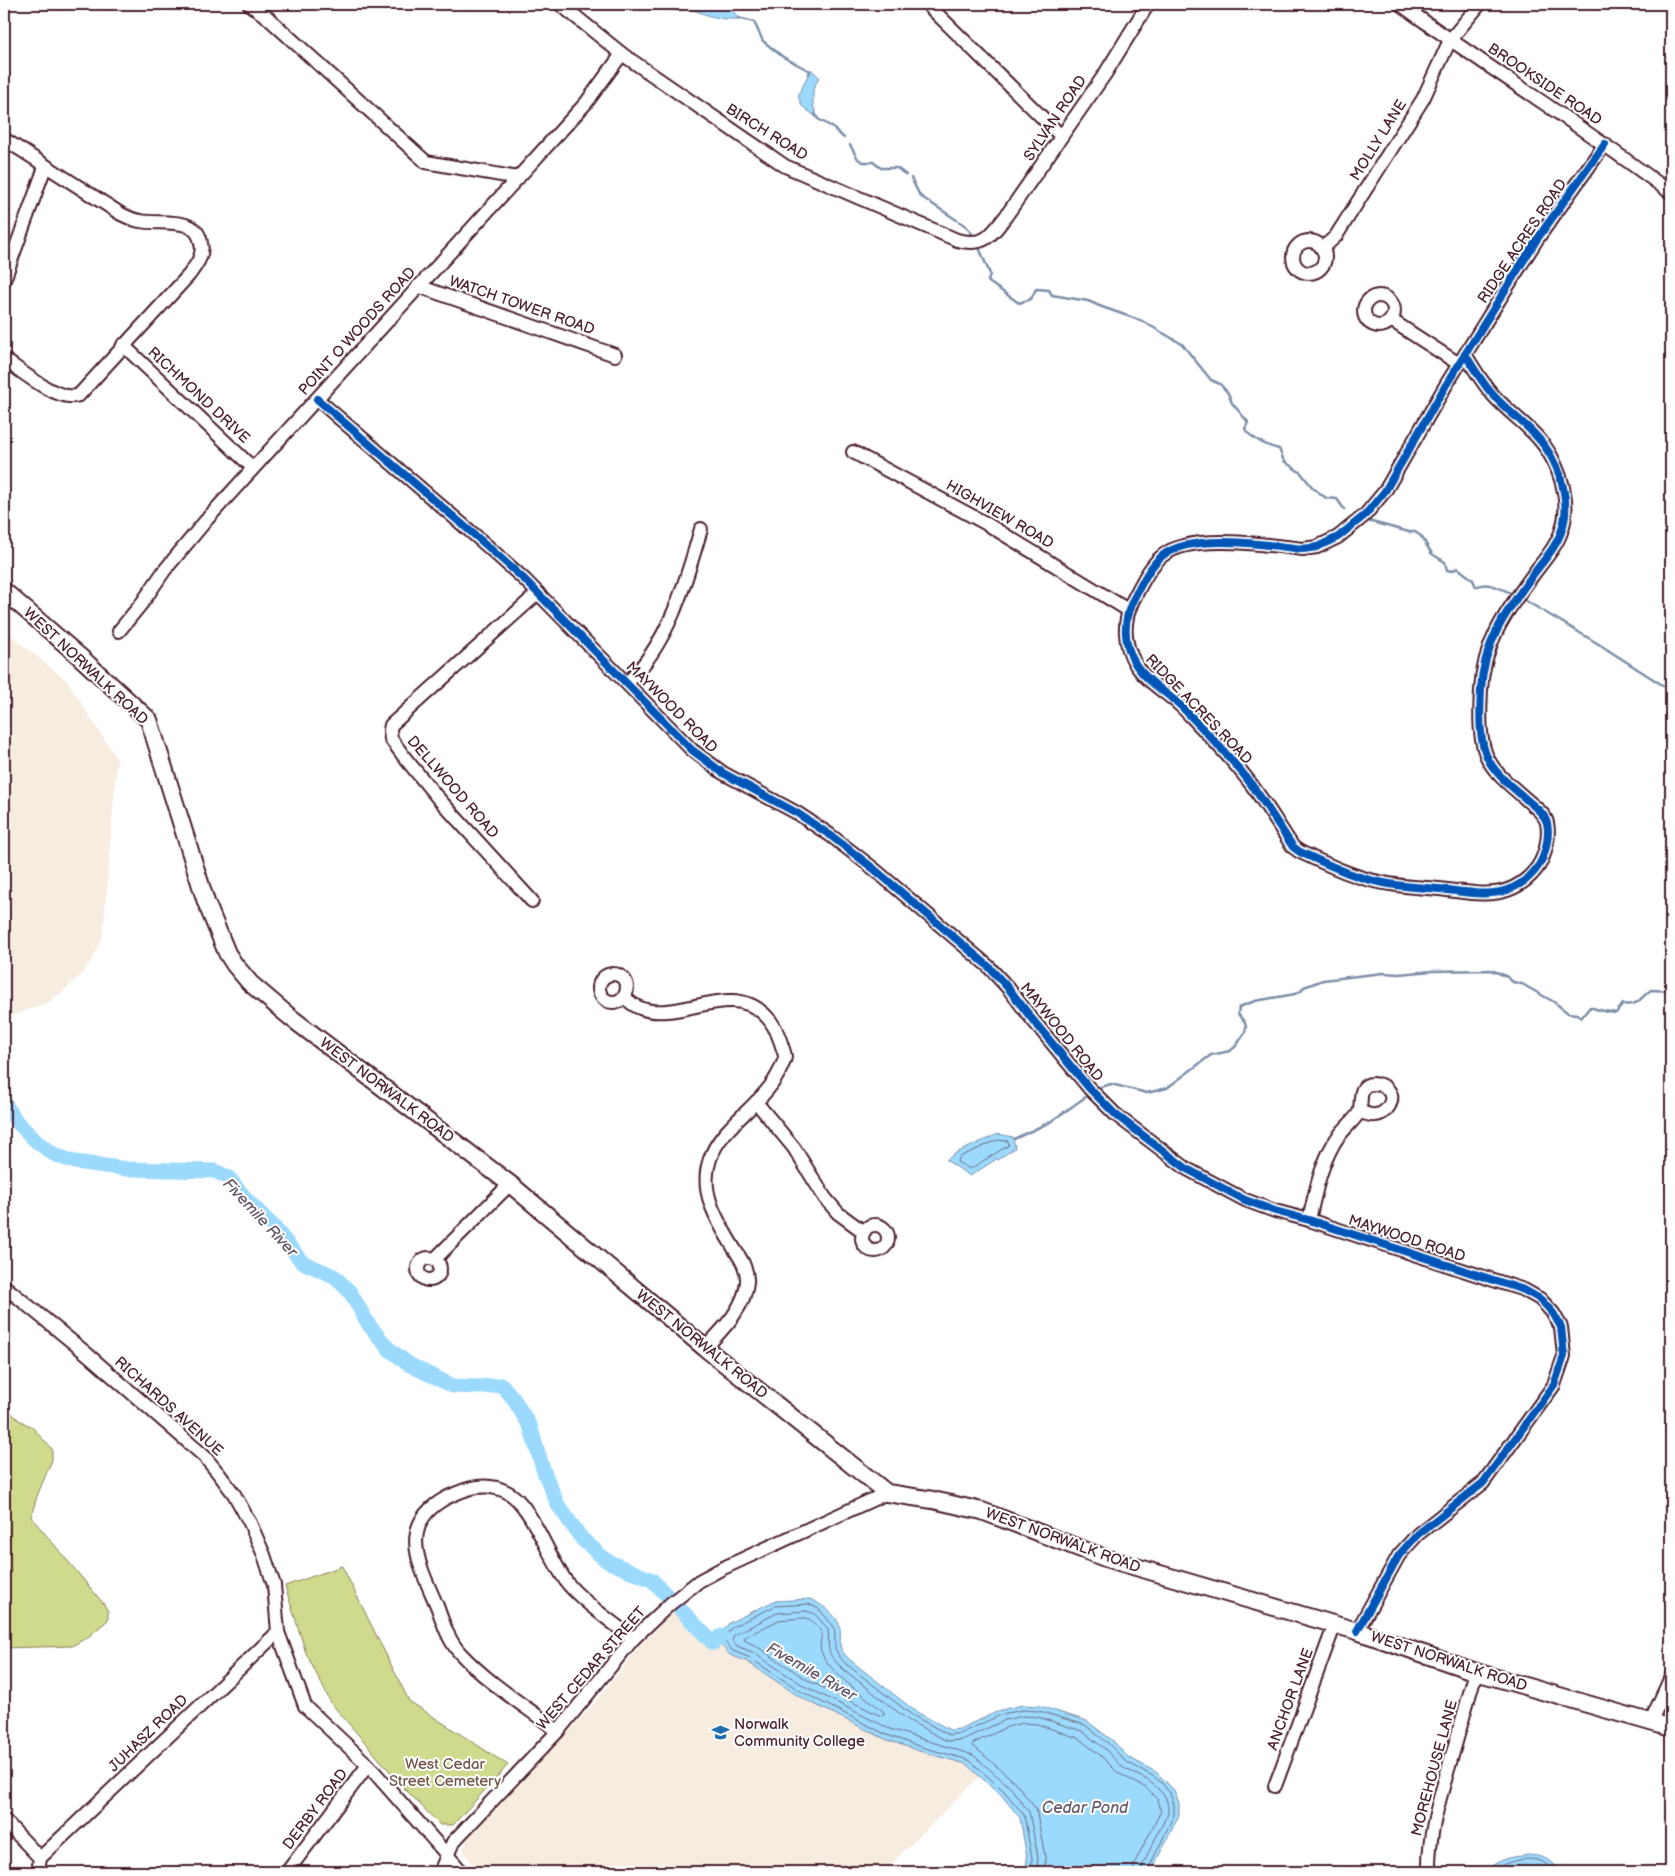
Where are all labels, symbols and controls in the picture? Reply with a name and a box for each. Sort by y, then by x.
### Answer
street label: BROOKSIDE ROAD [1484,39,1605,130]
street label: SYLVAN ROAD [1020,72,1091,165]
street label: MOLLY LANE [1346,96,1411,184]
street label: BIRCH ROAD [722,100,811,165]
street label: RIDGE ACRES ROAD [1474,175,1571,307]
street label: POINT O WOODS ROAD [295,263,420,399]
street label: WATCH TOWER ROAD [447,272,597,339]
street label: RICHMOND DRIVE [144,343,254,448]
street label: HIGHVIEW ROAD [943,476,1057,553]
street label: WEST NORWALK ROAD [19,604,152,729]
street label: RIDGE ACRES ROAD [1141,650,1256,769]
street label: MAYWOOD ROAD [622,658,722,757]
street label: DELLWOOD ROAD [403,732,502,843]
street label: MAYWOOD ROAD [1016,979,1107,1086]
street label: WEST NORWALK ROAD [316,1034,458,1147]
water label: Fivemile River [219,1175,302,1262]
street label: MAYWOOD ROAD [1346,1211,1468,1266]
street label: WEST NORWALK ROAD [632,1286,771,1403]
street label: RICHARDS AVENUE [110,1352,227,1460]
street label: WEST NORWALK ROAD [983,1504,1143,1577]
street label: WEST CEDAR STREET [533,1603,650,1734]
street label: WEST NORWALK ROAD [1368,1627,1530,1696]
water label: Fivemile River [763,1639,861,1706]
street label: ANCHOR LANE [1263,1645,1318,1753]
street label: JUHASZ ROAD [105,1691,192,1776]
street label: MOREHOUSE LANE [1407,1698,1462,1838]
place label: Norwalk Community College [734,1715,865,1751]
school or university icon: Norwalk Community College [710,1723,730,1743]
park label: West Cedar Street Cemetery [389,1755,501,1791]
street label: DERBY ROAD [279,1765,352,1853]
water label: Cedar Pond [1042,1799,1129,1818]

